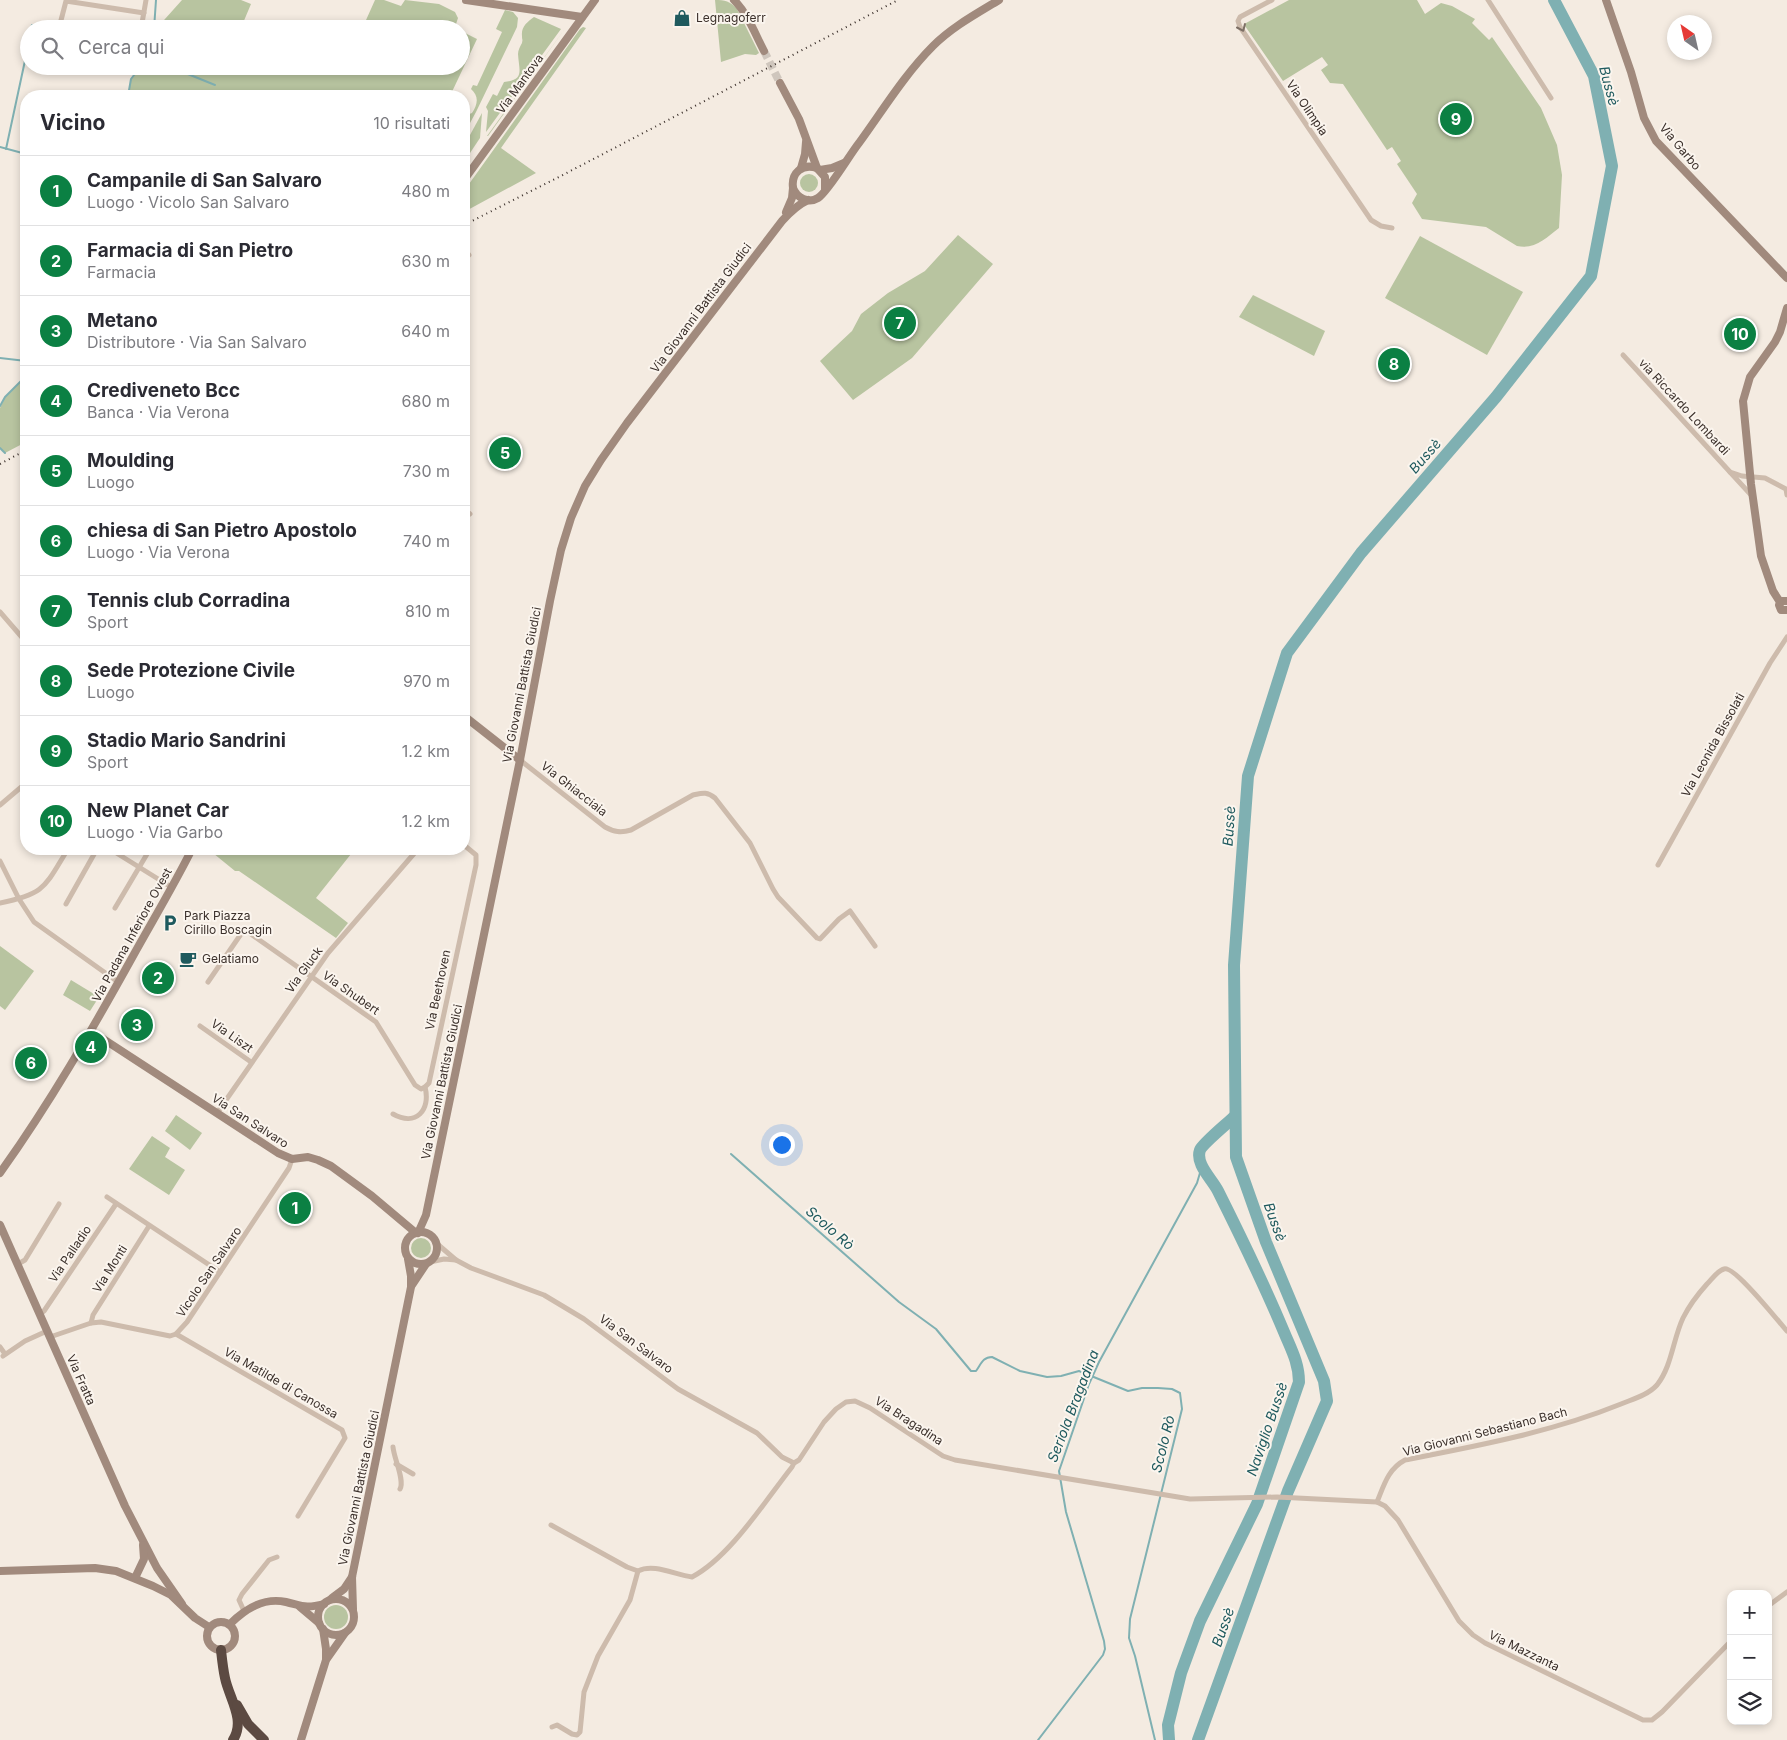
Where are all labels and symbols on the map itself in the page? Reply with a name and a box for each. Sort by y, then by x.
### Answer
shop icon: Legnagoferr [672,8,692,28]
place label: Legnagoferr [696,10,766,25]
north arrow [1667,15,1712,60]
one-way arrow [1235,23,1246,32]
street label: Via Mantova [493,51,546,116]
water label: Bussè [1596,64,1623,108]
street label: Via Olimpia [1283,77,1331,138]
pin: 9 [1440,100,1472,138]
street label: Via Garbo [1657,120,1704,173]
street label: Via Giovanni Battista Giudici [647,240,754,375]
pin: 7 [884,304,916,342]
pin: 10 [1724,315,1756,353]
pin: 8 [1378,345,1410,383]
street label: via Riccardo Lombardi [1636,355,1733,458]
pin: 5 [489,434,521,472]
water label: Bussè [1405,435,1444,476]
street label: Via Giovanni Battista Giudici [499,606,544,764]
street label: Via Leonida Bissolati [1678,690,1747,799]
street label: Via Ghiacciaia [538,758,610,819]
water label: Bussè [1219,805,1238,847]
street label: Via Padana Inferiore Ovest [88,865,175,1004]
place label: Park Piazza Cirillo Boscagin [184,908,272,937]
parking icon: Park Piazza Cirillo Boscagin [160,913,180,933]
street label: Via Gluck [282,943,326,996]
street label: Via Beethoven [422,948,453,1031]
cafe icon: Gelatiamo [178,949,198,969]
place label: Gelatiamo [202,951,259,966]
pin: 2 [142,959,174,997]
street label: Via Shubert [320,967,383,1018]
street label: Via Giovanni Battista Giudici [418,1003,465,1161]
pin: 3 [121,1006,153,1044]
street label: Via Liszt [208,1016,256,1056]
pin: 4 [75,1028,107,1066]
pin: 6 [15,1044,47,1082]
street label: Via San Salvaro [209,1090,291,1151]
your location [769,1132,795,1158]
pin: 1 [279,1189,311,1227]
water label: Bussè [1261,1200,1290,1244]
water label: Scolo Rò [803,1202,858,1253]
street label: Via Palladio [45,1222,94,1285]
street label: Vicolo San Salvaro [173,1224,244,1320]
street label: Via Monti [89,1242,130,1295]
street label: Via San Salvaro [596,1311,676,1376]
street label: Via Matilde di Canossa [222,1344,341,1421]
water label: Seriola Bragadina [1043,1347,1102,1464]
street label: Via Fratta [64,1352,99,1407]
water label: Naviglio Bussè [1243,1380,1291,1478]
street label: Via Bragadina [872,1393,946,1448]
street label: Via Giovanni Sebastiano Bach [1401,1404,1569,1459]
street label: Via Giovanni Battista Giudici [335,1409,382,1567]
water label: Scolo Rò [1147,1414,1178,1474]
water label: Bussè [1208,1605,1237,1649]
street label: Via Mazzanta [1486,1627,1562,1674]

